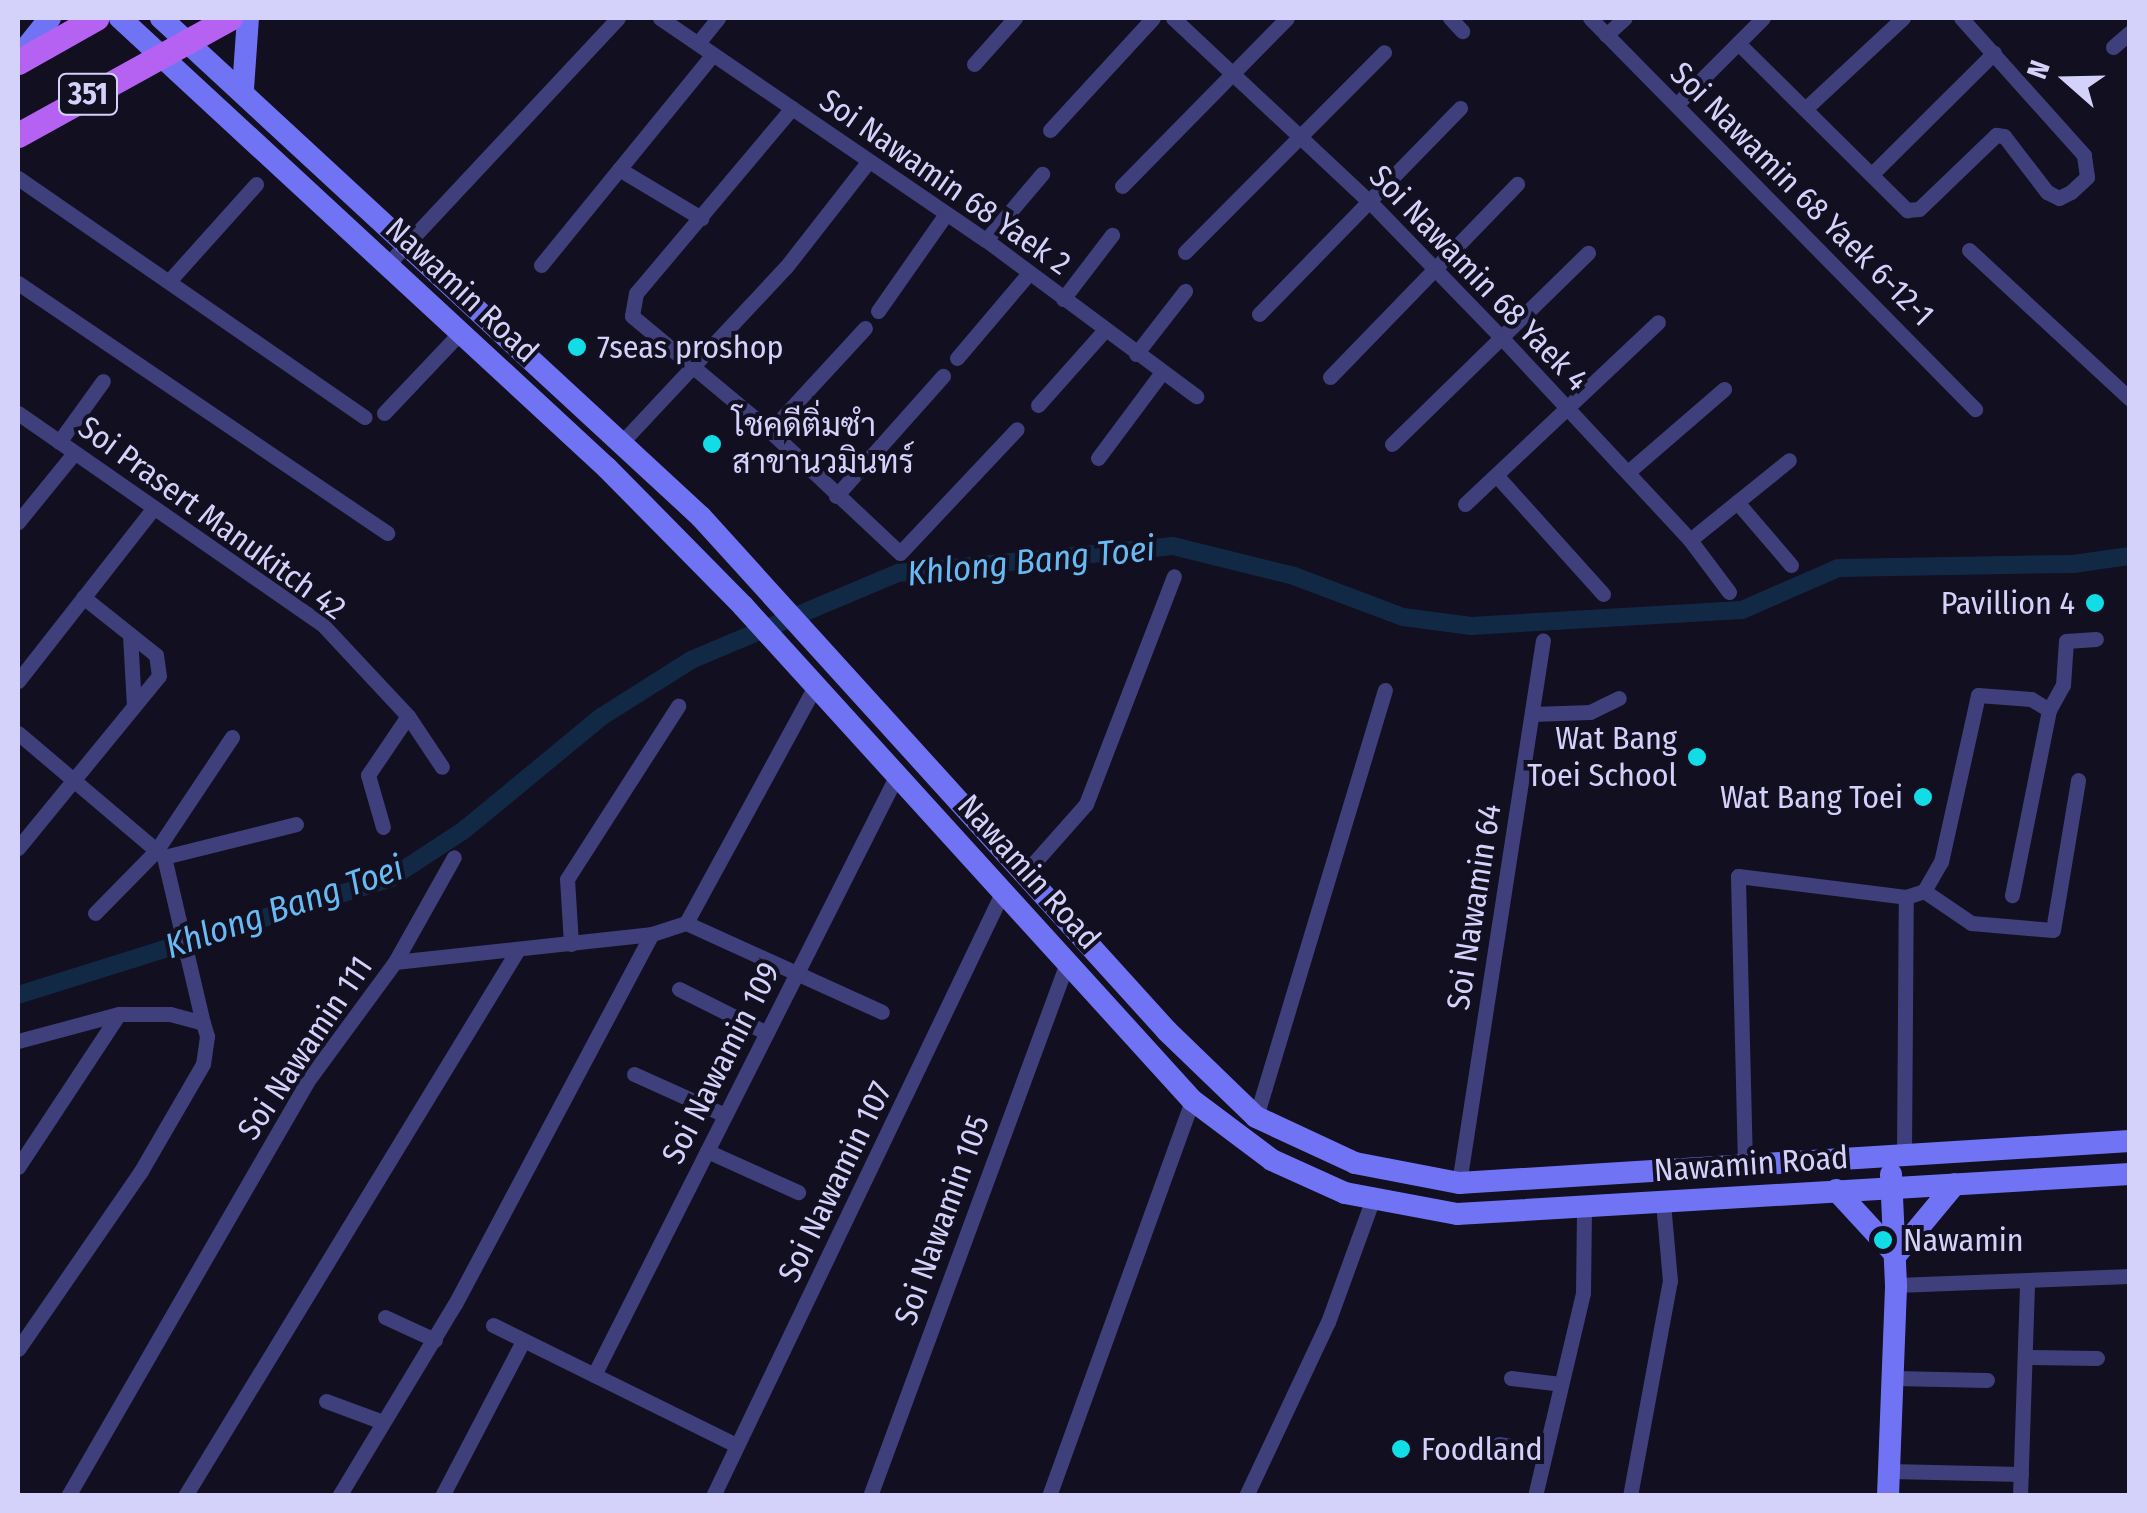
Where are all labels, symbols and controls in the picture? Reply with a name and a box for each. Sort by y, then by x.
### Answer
north arrow [2017,30,2117,130]
street label: Soi Nawamin 68 Yaek 6-12-1 [1662,54,1942,334]
text: N [2020,56,2057,83]
road number: 351 [58,69,118,119]
street label: Soi Nawamin 68 Yaek 2 [812,81,1078,283]
street label: Soi Nawamin 68 Yaek 4 [1361,157,1597,399]
street label: Nawamin Road [378,210,546,370]
place label: 7seas proshop [597,328,783,366]
marker: 7seas proshop [566,336,588,358]
place label: โชคดีติ่มซำ สาขานวมินทร์ [732,407,914,482]
street label: Soi Prasert Manukitch 42 [71,408,353,628]
marker: โชคดีติ่มซำ สาขานวมินทร์ [701,433,723,455]
water label: Khlong Bang Toei [905,527,1157,595]
place label: Pavillion 4 [1941,584,2075,622]
marker: Pavillion 4 [2084,592,2106,614]
place label: Wat Bang Toei School [1527,720,1677,795]
marker: Wat Bang Toei School [1686,746,1708,768]
place label: Wat Bang Toei [1720,778,1903,816]
marker: Wat Bang Toei [1912,786,1934,808]
street label: Nawamin Road [950,787,1108,957]
street label: Soi Nawamin 64 [1439,801,1509,1013]
water label: Khlong Bang Toei [160,847,408,967]
street label: Soi Nawamin 111 [230,949,380,1147]
street label: Soi Nawamin 109 [654,956,788,1170]
street label: Soi Nawamin 107 [770,1076,900,1288]
street label: Soi Nawamin 105 [886,1110,998,1330]
street label: Nawamin Road [1653,1138,1849,1190]
place label: Nawamin [1903,1221,2024,1259]
marker: Nawamin [1872,1229,1894,1251]
place label: Foodland [1421,1430,1543,1468]
marker: Foodland [1390,1438,1412,1460]

